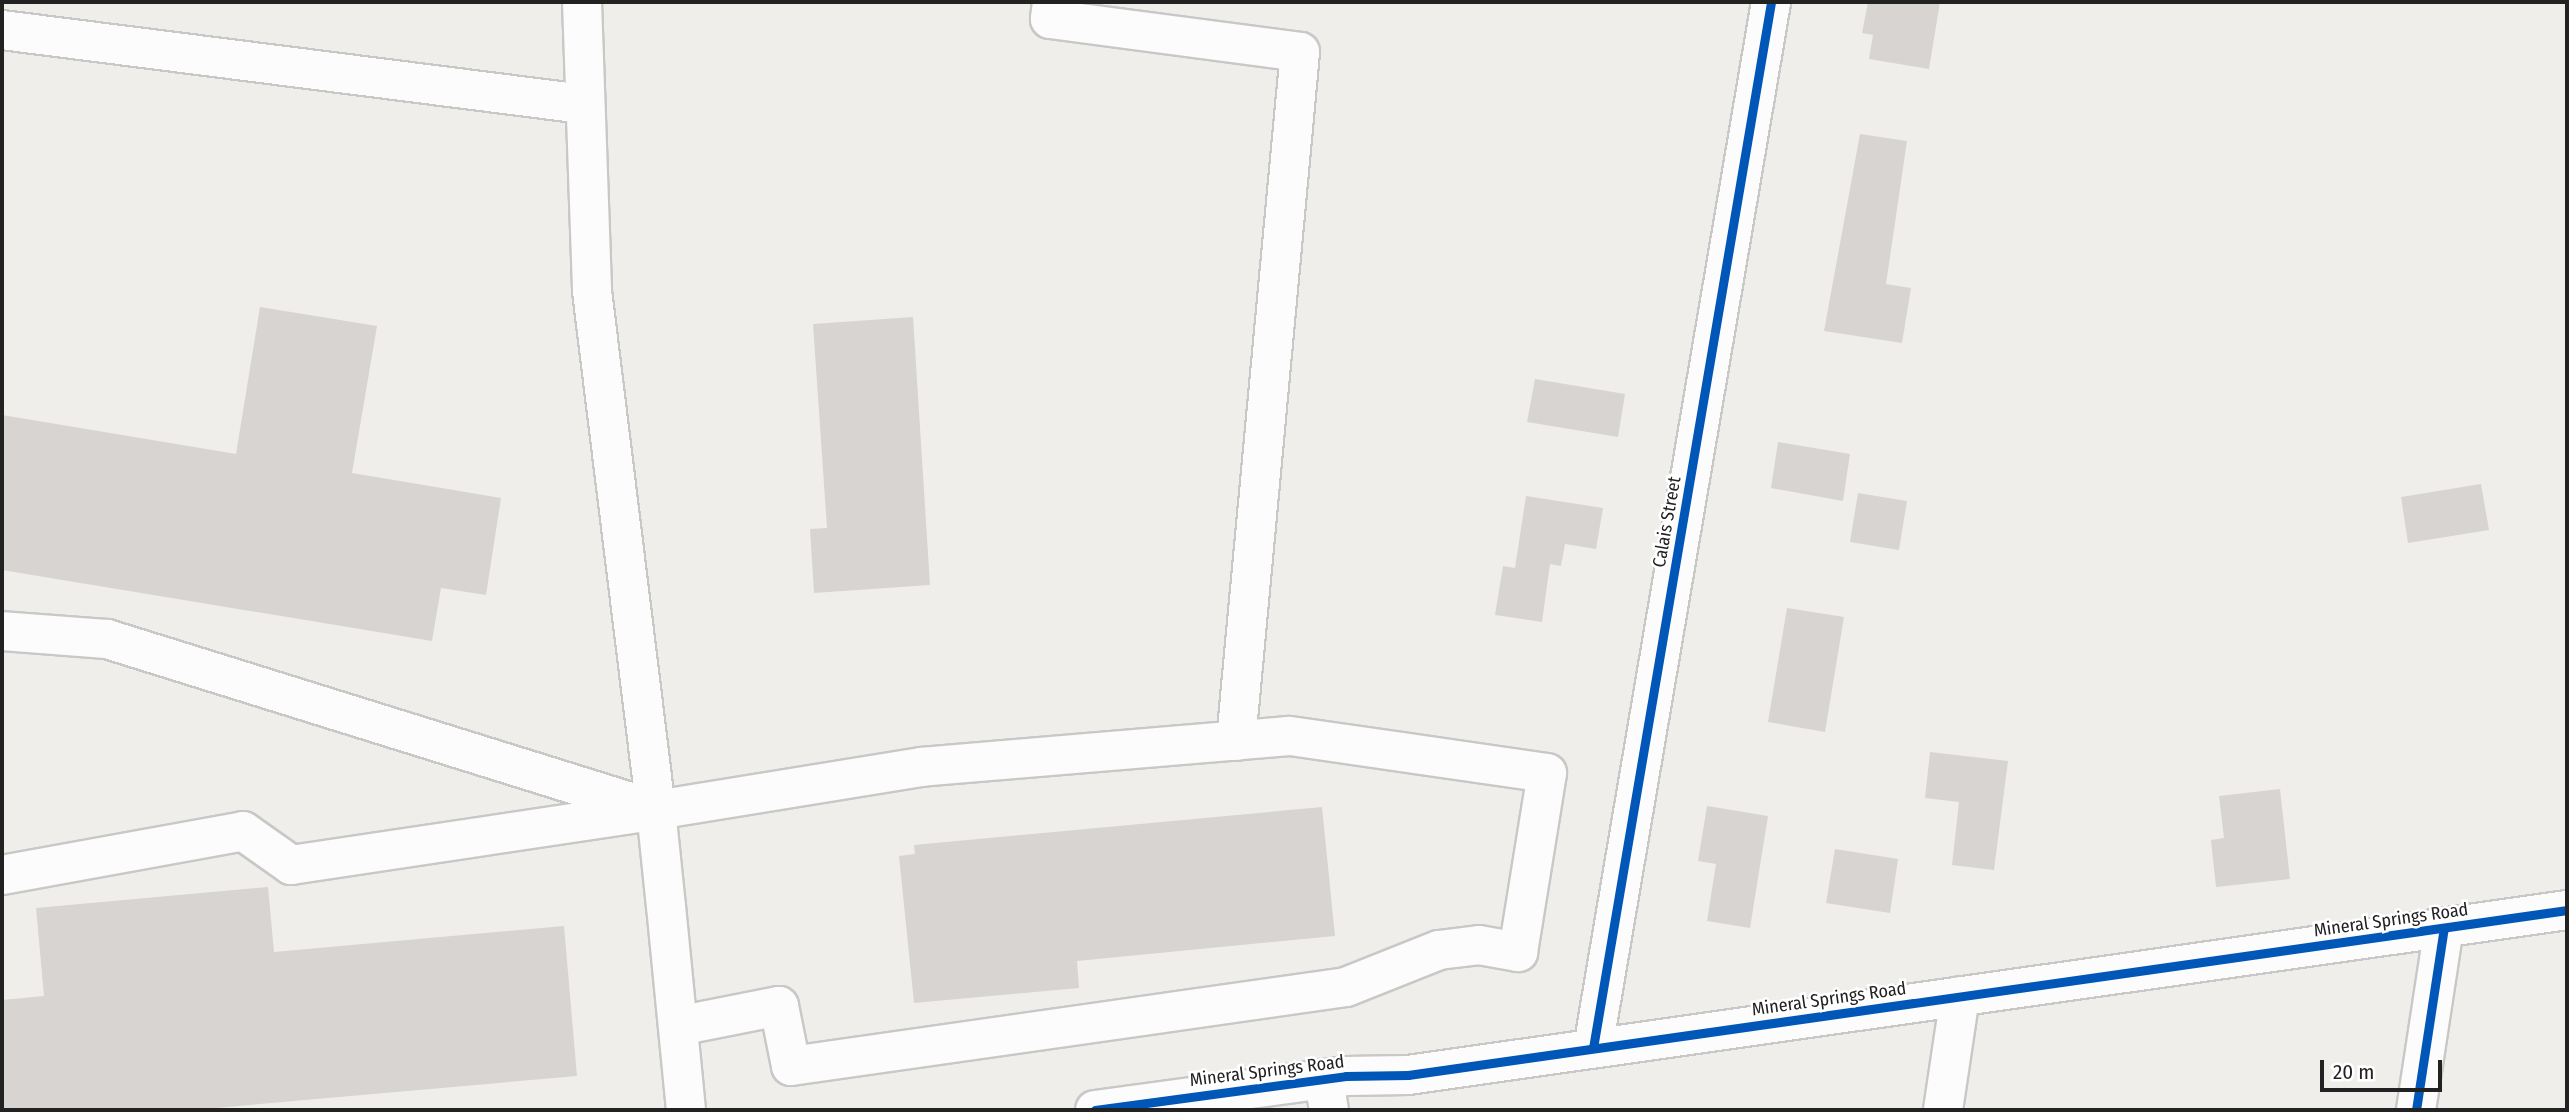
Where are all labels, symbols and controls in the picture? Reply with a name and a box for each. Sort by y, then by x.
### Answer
street label: Calais Street [1648,475,1686,569]
street label: Mineral Springs Road [2313,898,2469,942]
street label: Mineral Springs Road [1751,977,1907,1021]
scale bar [2324,1046,2446,1090]
street label: Mineral Springs Road [1189,1051,1345,1091]
text: 20 m [2333,1059,2374,1085]

